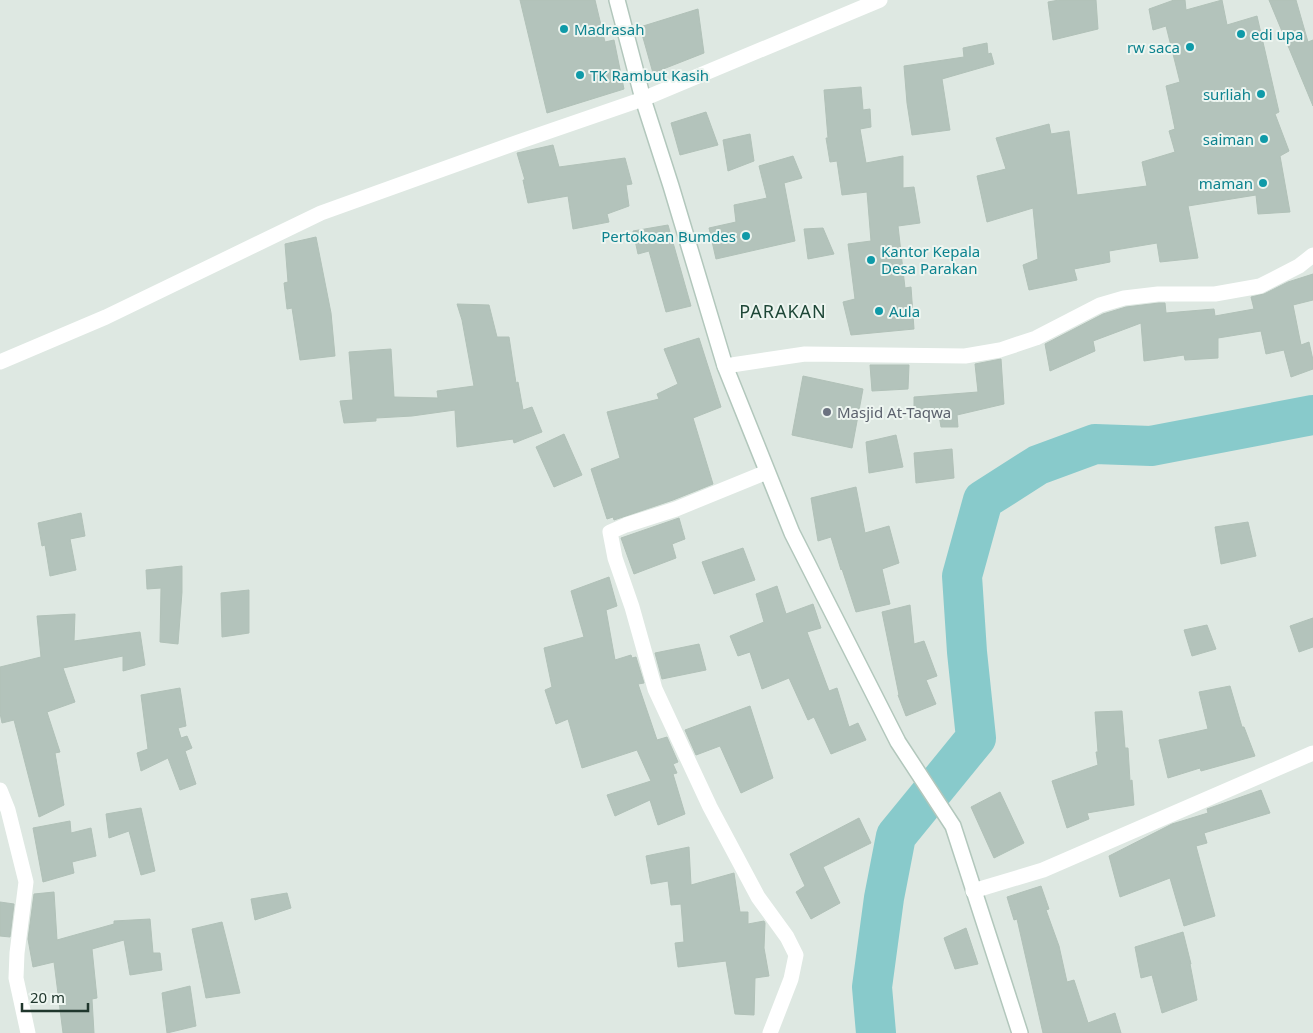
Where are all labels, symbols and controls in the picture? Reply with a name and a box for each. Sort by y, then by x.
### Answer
place label: Madrasah [574,19,644,39]
marker: Madrasah [558,23,570,35]
place label: edi upa [1251,24,1303,44]
marker: edi upa [1235,28,1247,40]
place label: rw saca [1127,37,1180,57]
marker: rw saca [1184,41,1196,53]
place label: TK Rambut Kasih [590,65,709,85]
marker: TK Rambut Kasih [574,69,586,81]
place label: surliah [1203,84,1251,104]
marker: surliah [1255,88,1267,100]
place label: saiman [1203,129,1254,149]
marker: saiman [1258,133,1270,145]
place label: maman [1199,173,1253,193]
marker: maman [1257,177,1269,189]
place label: Pertokoan Bumdes [601,226,736,246]
marker: Pertokoan Bumdes [740,230,752,242]
place label: Kantor Kepala Desa Parakan [881,241,980,278]
marker: Kantor Kepala Desa Parakan [865,254,877,266]
district label: PARAKAN [739,299,827,323]
place label: Aula [889,301,920,321]
marker: Aula [873,305,885,317]
place label: Masjid At-Taqwa [837,402,951,422]
marker: Masjid At-Taqwa [821,406,833,418]
scale bar [22,980,89,1012]
text: 20 m [30,987,65,1007]

